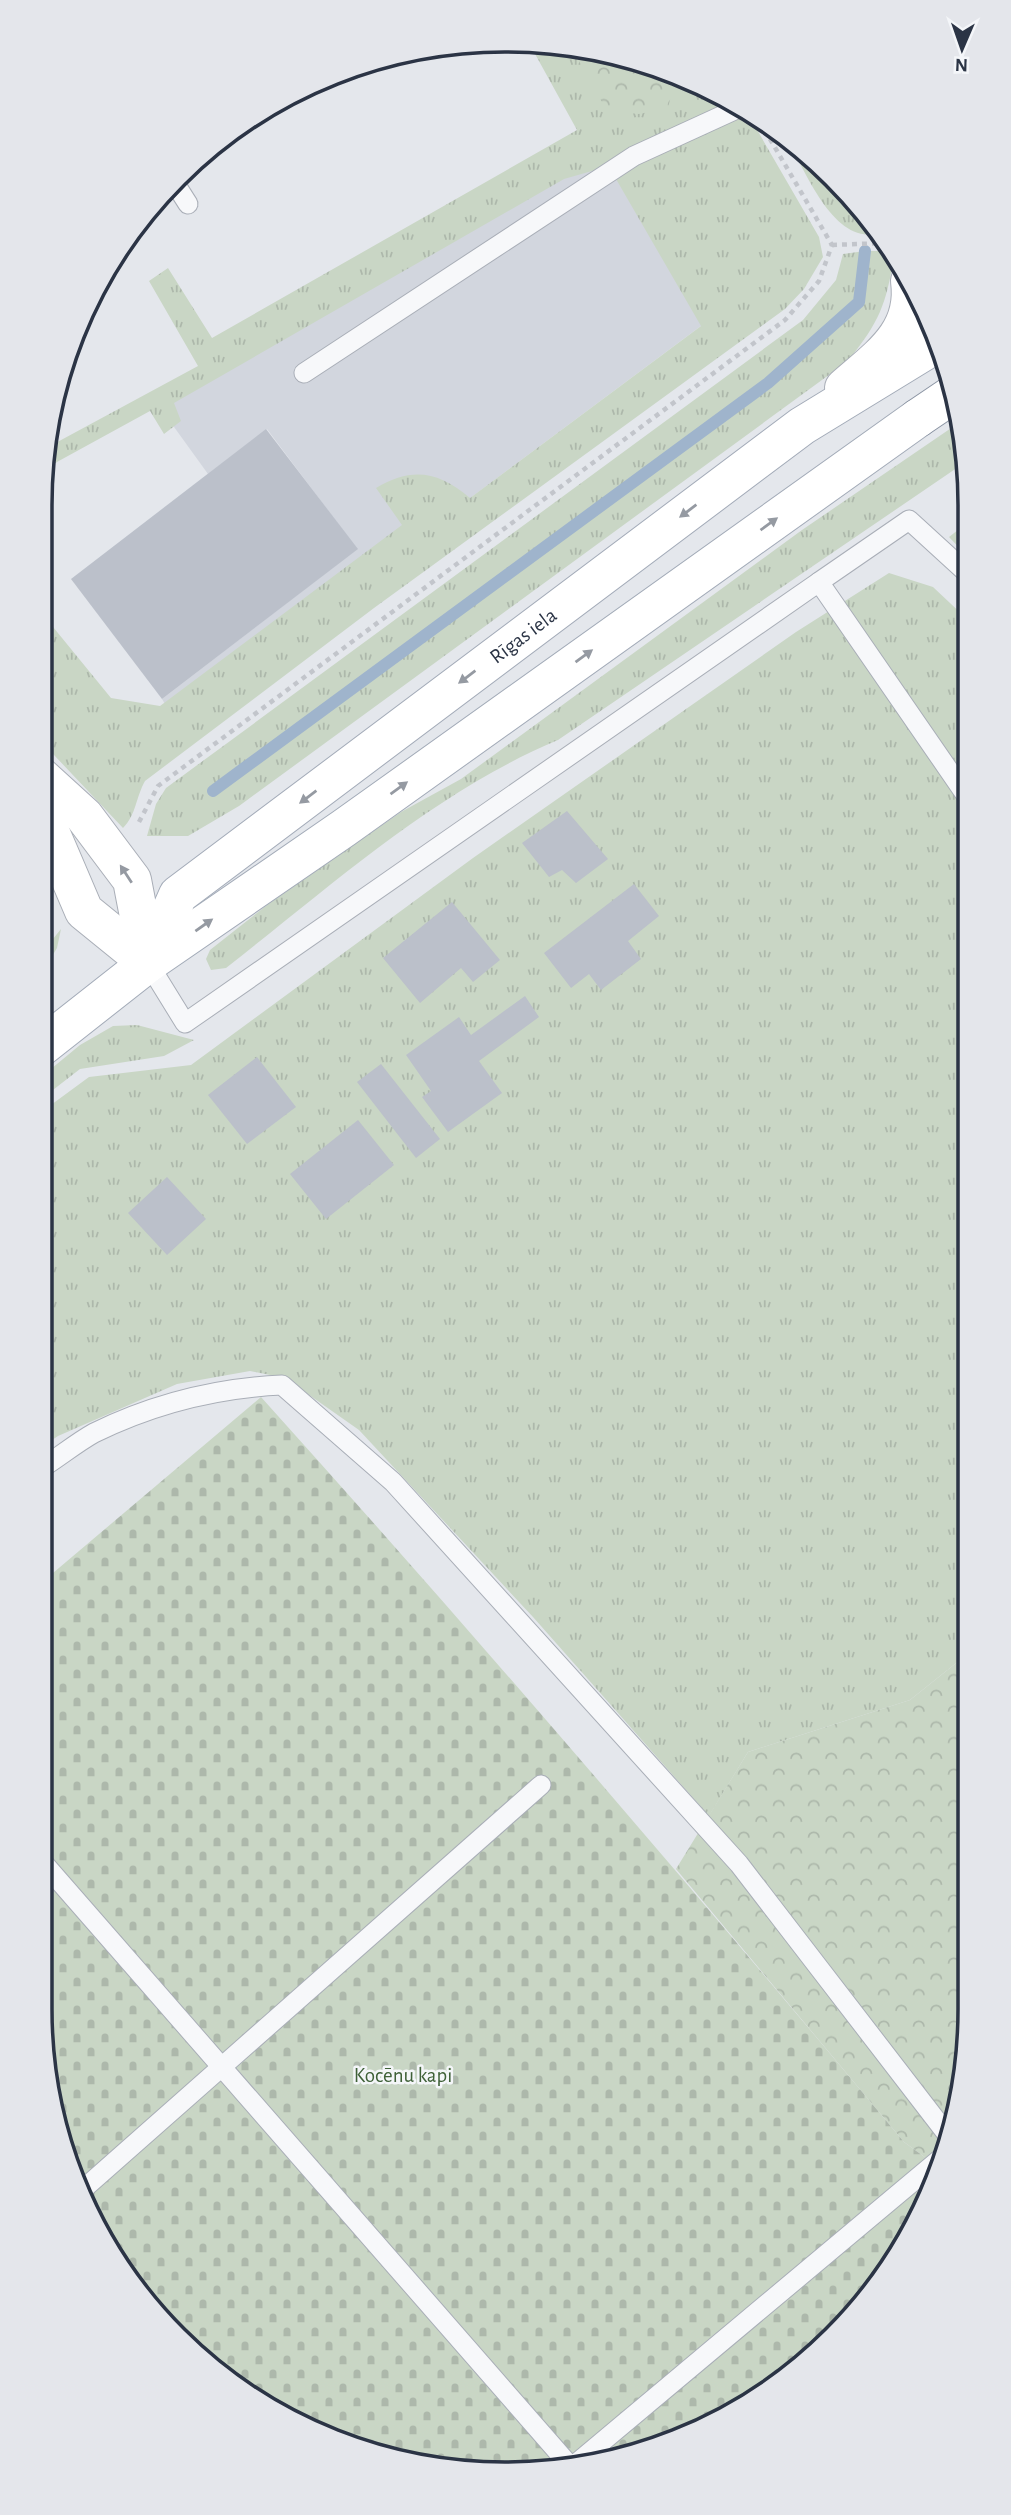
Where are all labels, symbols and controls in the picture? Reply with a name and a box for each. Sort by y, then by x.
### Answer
north arrow [927,14,997,84]
text: N [955,55,968,74]
one-way arrow [679,504,698,518]
one-way arrow [760,517,778,531]
street label: Rīgas iela [486,604,561,668]
one-way arrow [575,649,593,663]
one-way arrow [458,670,477,684]
one-way arrow [390,781,408,795]
one-way arrow [299,790,317,805]
one-way arrow [120,864,133,884]
one-way arrow [195,918,213,932]
park label: Kocēnu kapi [354,2065,452,2086]

